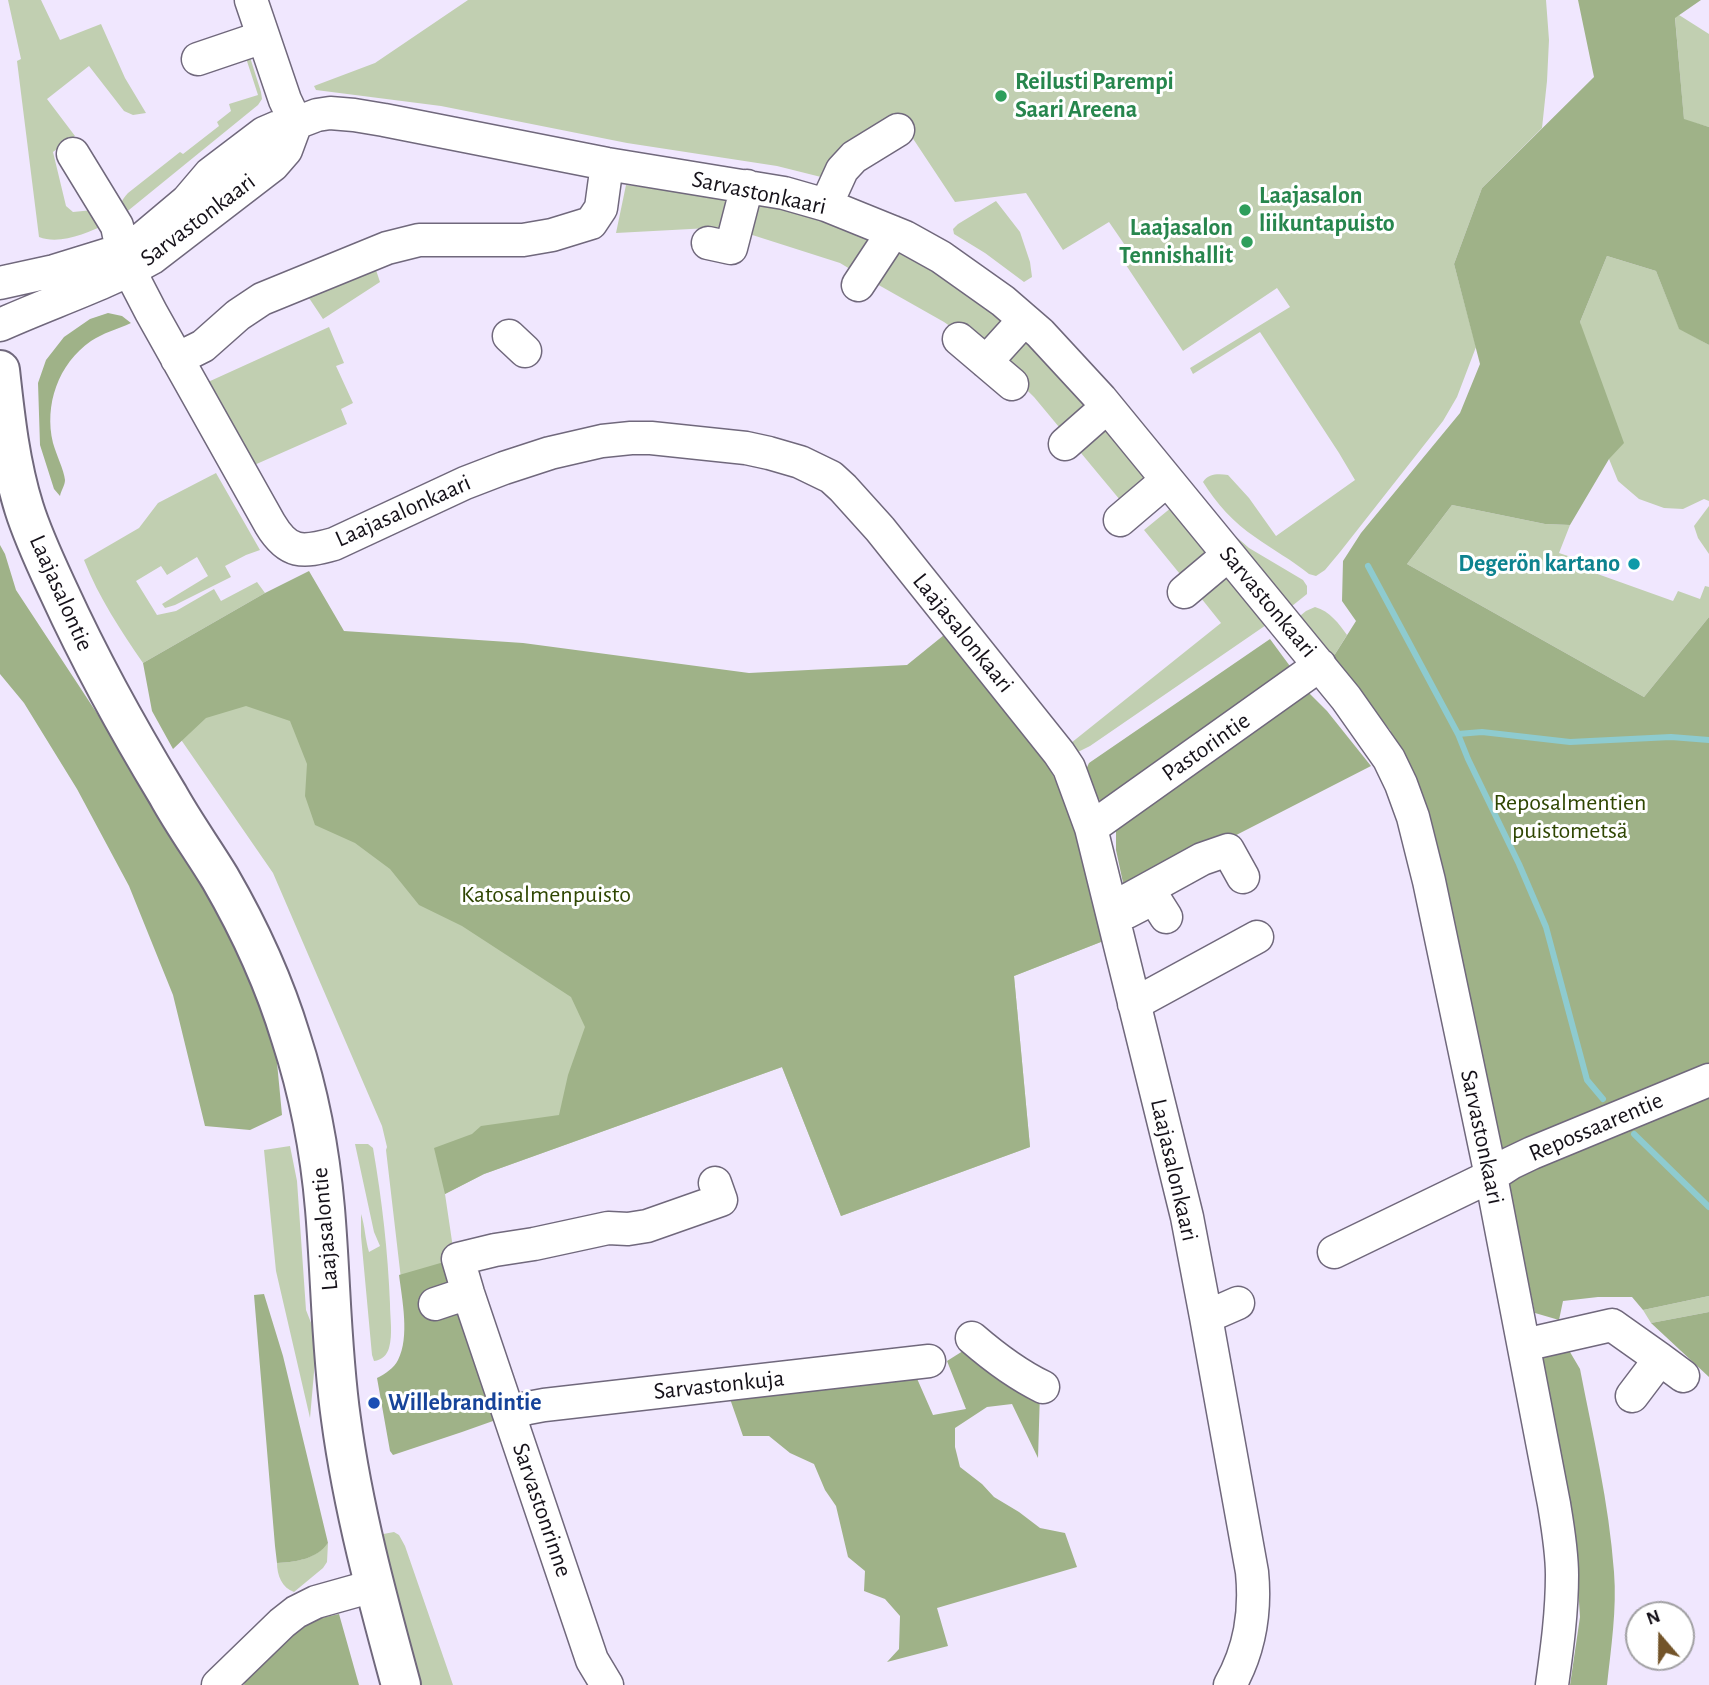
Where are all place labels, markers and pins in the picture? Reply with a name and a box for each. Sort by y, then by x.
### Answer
place label: Reilusti Parempi Saari Areena [1015,68,1174,124]
marker: Reilusti Parempi Saari Areena [993,88,1009,104]
place label: Laajasalon liikuntapuisto [1259,182,1395,238]
marker: Laajasalon liikuntapuisto [1237,202,1253,218]
place label: Laajasalon Tennishallit [1119,214,1233,270]
marker: Laajasalon Tennishallit [1239,234,1255,250]
place label: Degerön kartano [1458,550,1620,578]
marker: Degerön kartano [1626,556,1642,572]
place label: Willebrandintie [388,1389,542,1417]
marker: Willebrandintie [366,1395,382,1411]

